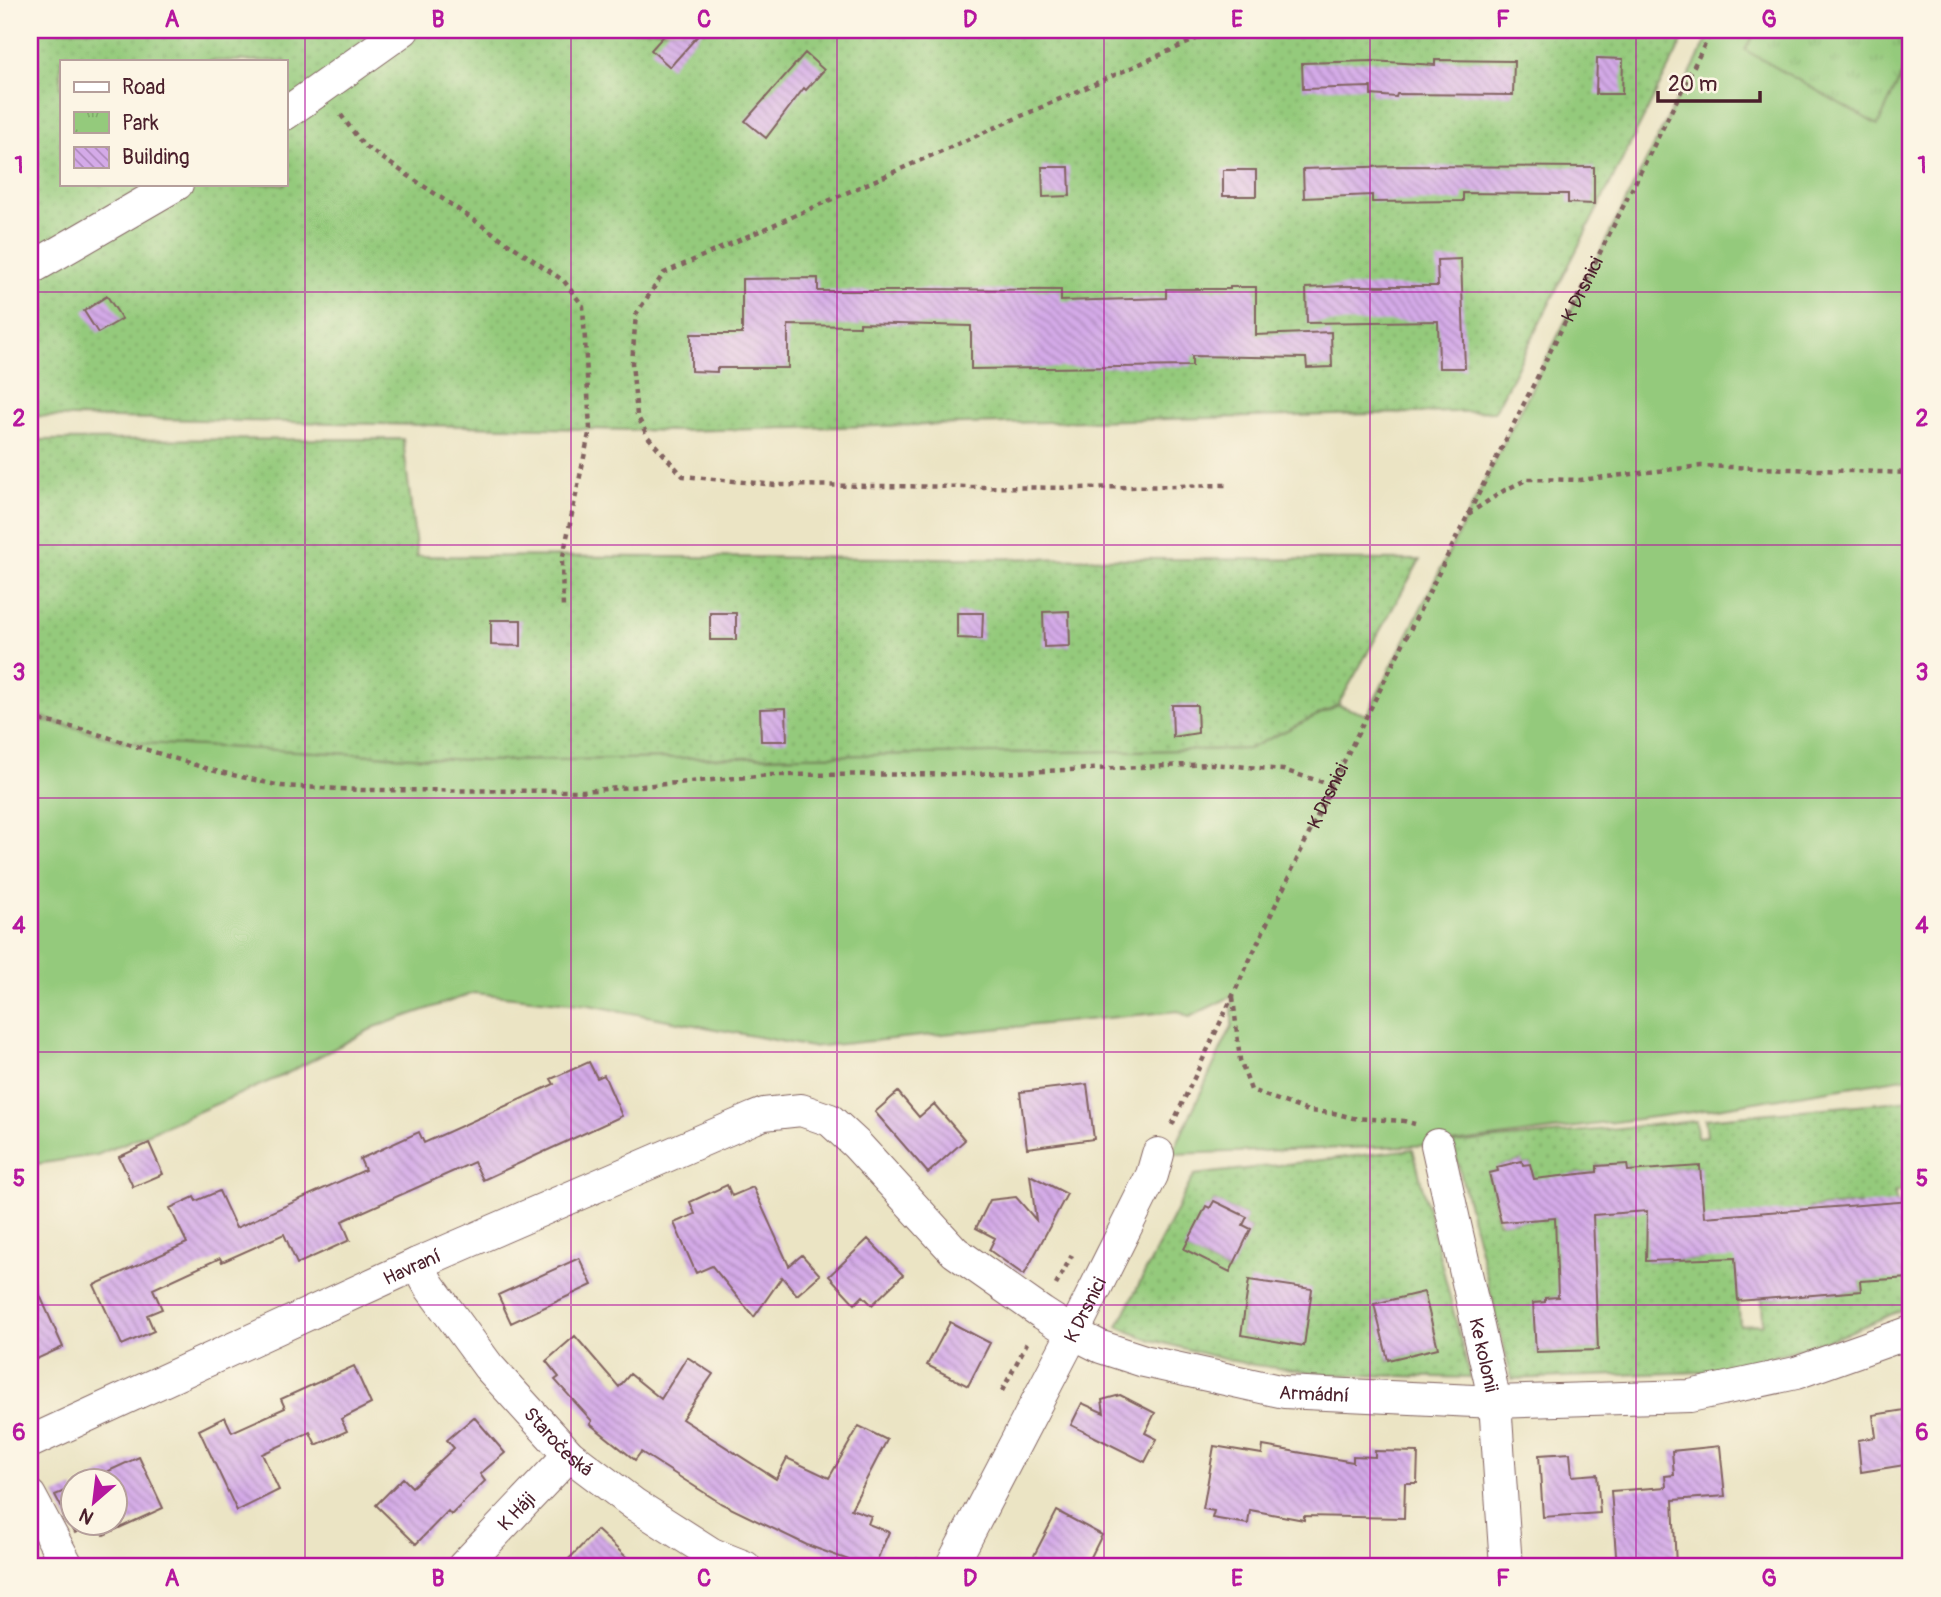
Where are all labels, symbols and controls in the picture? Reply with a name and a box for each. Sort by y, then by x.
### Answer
text: A [165,5,180,34]
text: B [431,5,445,34]
text: C [697,5,711,34]
text: D [963,5,977,34]
text: E [1231,5,1243,34]
text: F [1496,5,1510,34]
text: G [1761,5,1777,34]
legend [60,60,287,186]
scale bar [1658,60,1759,104]
text: 20 m [1668,71,1717,98]
text: Road [122,74,166,101]
text: Park [122,110,159,137]
text: Building [122,144,189,171]
text: 1 [15,151,24,180]
text: 1 [1918,151,1927,180]
street label: K Drsnici [1556,253,1609,326]
text: 2 [13,404,26,433]
text: 2 [1916,404,1929,433]
text: 3 [13,658,25,687]
text: 3 [1916,658,1928,687]
street label: K Drsnici [1302,759,1354,833]
text: 4 [12,911,26,940]
text: 4 [1915,911,1929,940]
text: 5 [13,1164,25,1193]
text: 5 [1916,1164,1928,1193]
street label: Havraní [379,1244,444,1291]
street label: K Drsnici [1059,1273,1112,1347]
street label: Ke kolonii [1463,1316,1503,1394]
street label: Armádní [1278,1381,1350,1408]
street label: Staročeská [518,1402,598,1482]
text: 6 [12,1418,26,1447]
text: 6 [1915,1418,1929,1447]
north arrow [60,1468,130,1538]
street label: K Háji [493,1487,541,1536]
text: N [75,1502,98,1530]
text: A [165,1564,180,1593]
text: B [431,1564,445,1593]
text: C [697,1564,711,1593]
text: D [963,1564,977,1593]
text: E [1231,1564,1243,1593]
text: F [1496,1564,1510,1593]
text: G [1761,1564,1777,1593]

